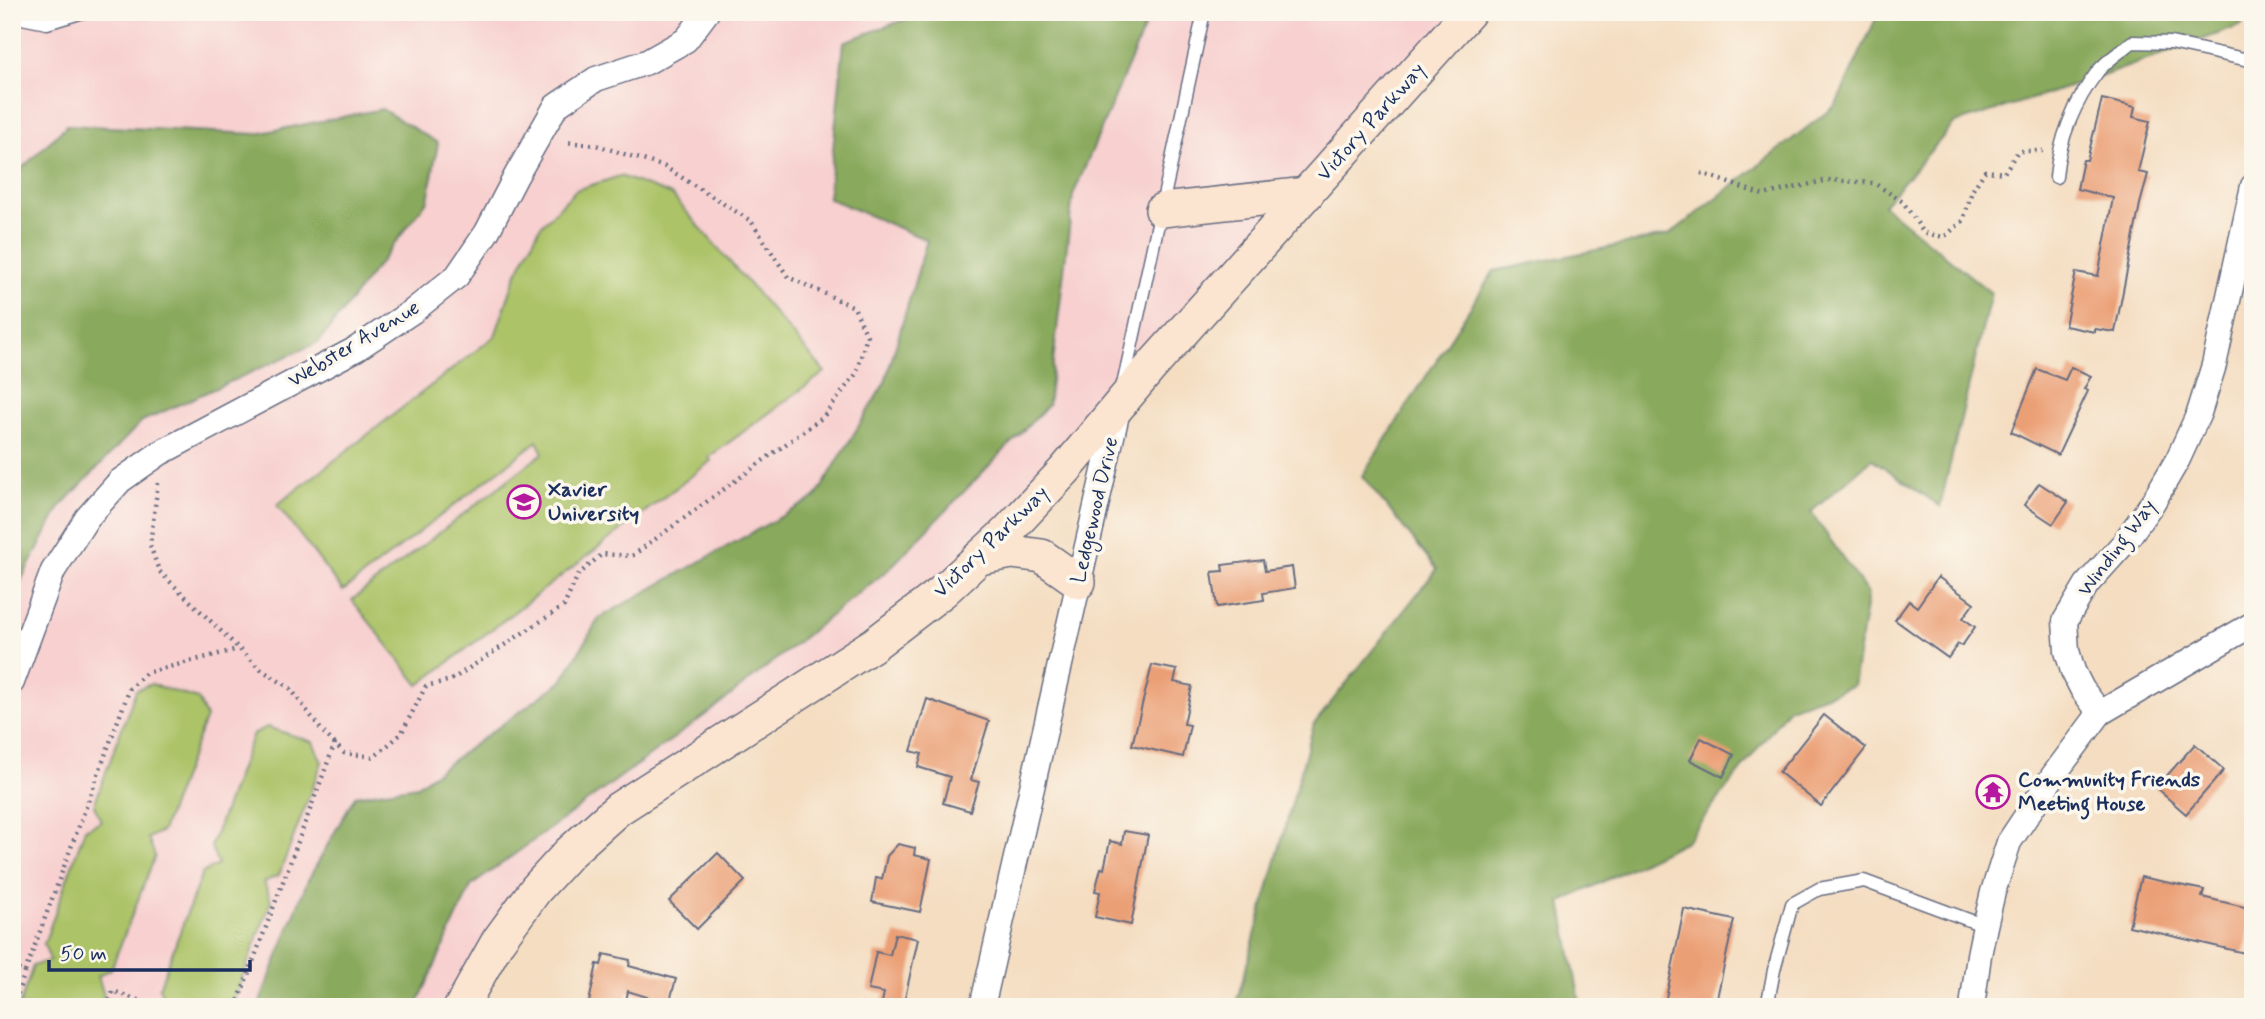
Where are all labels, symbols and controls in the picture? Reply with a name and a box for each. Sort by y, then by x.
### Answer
street label: Victory Parkway [1310,57,1432,187]
street label: Webster Avenue [283,294,425,394]
street label: Ledgewood Drive [1065,434,1126,586]
place label: Xavier University [548,476,640,528]
street label: Victory Parkway [927,480,1055,604]
school or university icon: Xavier University [505,483,543,521]
street label: Winding Way [2071,494,2164,604]
place label: Community Friends Meeting House [2018,766,2201,820]
temple icon: Community Friends Meeting House [1974,773,2012,811]
scale bar [49,928,250,972]
text: 50 m [60,940,107,968]

